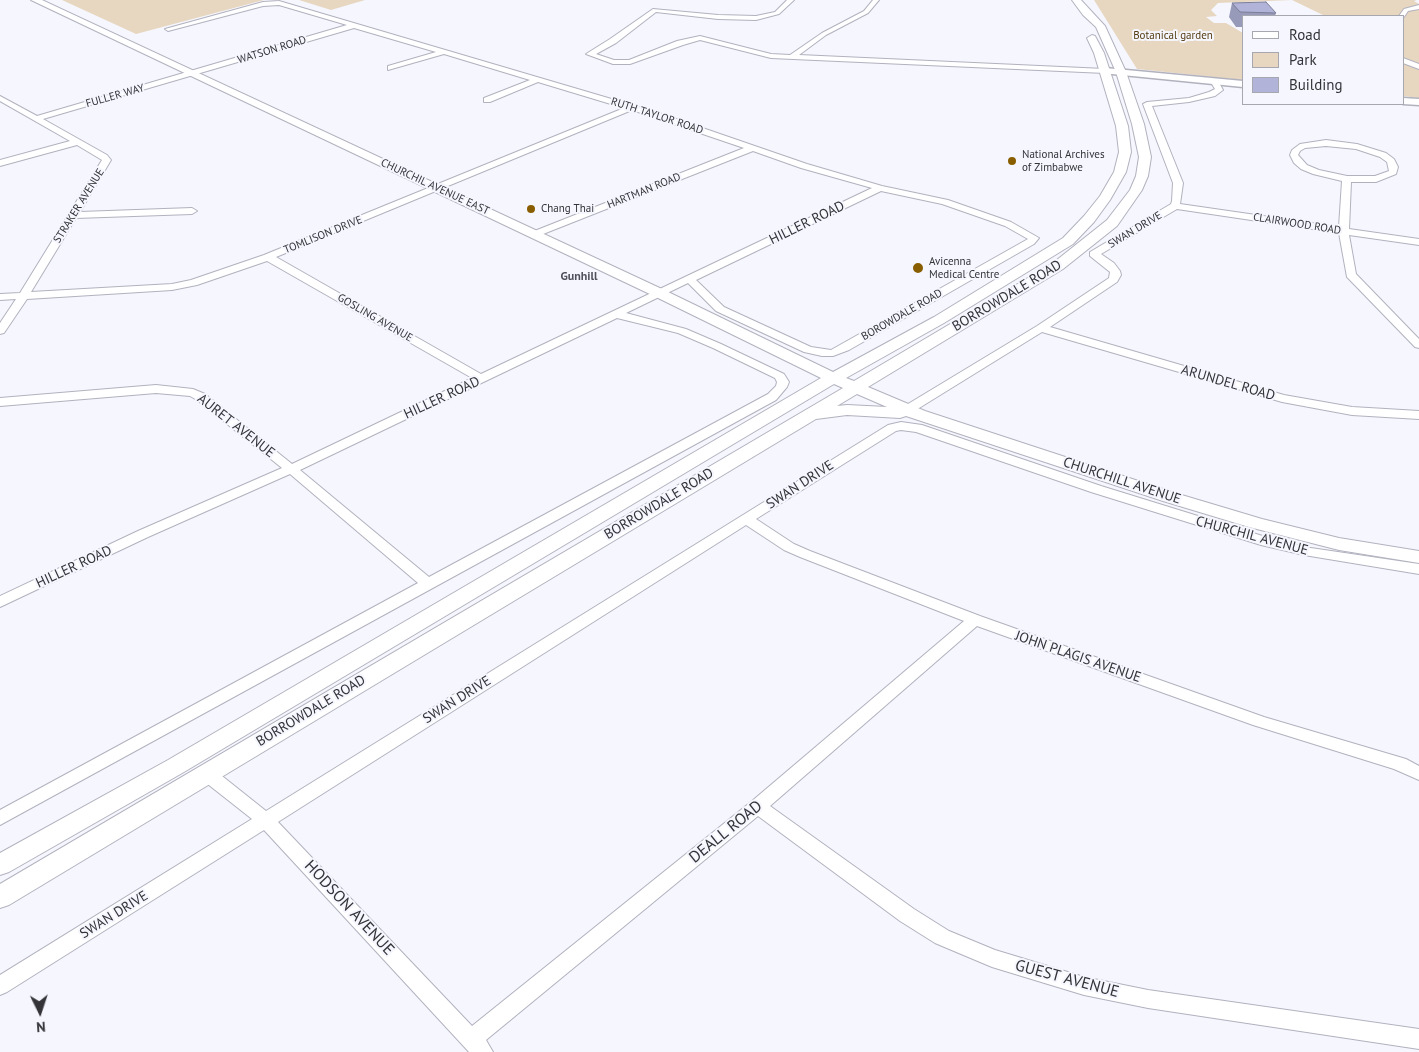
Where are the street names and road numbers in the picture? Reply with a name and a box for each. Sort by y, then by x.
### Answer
street label: WATSON ROAD [236,33,308,67]
street label: FULLER WAY [84,81,146,111]
street label: RUTH TAYLOR ROAD [609,95,705,137]
street label: CHURCHIL AVENUE EAST [379,156,491,218]
street label: STRAKER AVENUE [51,166,107,246]
street label: HARTMAN ROAD [605,170,683,212]
street label: HILLER ROAD [767,198,847,248]
street label: SWAN DRIVE [1106,209,1164,251]
street label: CLAIRWOOD ROAD [1252,211,1342,237]
street label: TOMLISON DRIVE [282,213,364,257]
street label: BORROWDALE ROAD [949,257,1065,335]
street label: BOROWDALE ROAD [859,286,945,344]
street label: GOSLING AVENUE [335,291,415,345]
street label: ARUNDEL ROAD [1179,362,1277,404]
street label: HILLER ROAD [401,373,483,423]
street label: AURET AVENUE [194,391,278,461]
street label: CHURCHILL AVENUE [1061,454,1183,508]
street label: SWAN DRIVE [763,457,837,513]
street label: BORROWDALE ROAD [601,465,717,543]
street label: CHURCHIL AVENUE [1194,513,1310,559]
street label: HILLER ROAD [33,542,115,592]
street label: JOHN PLAGIS AVENUE [1013,628,1143,686]
street label: BORROWDALE ROAD [253,672,369,750]
street label: SWAN DRIVE [420,672,494,728]
street label: DEALL ROAD [686,797,766,867]
street label: HODSON AVENUE [300,857,398,959]
street label: SWAN DRIVE [77,887,151,943]
street label: GUEST AVENUE [1013,956,1121,1002]

